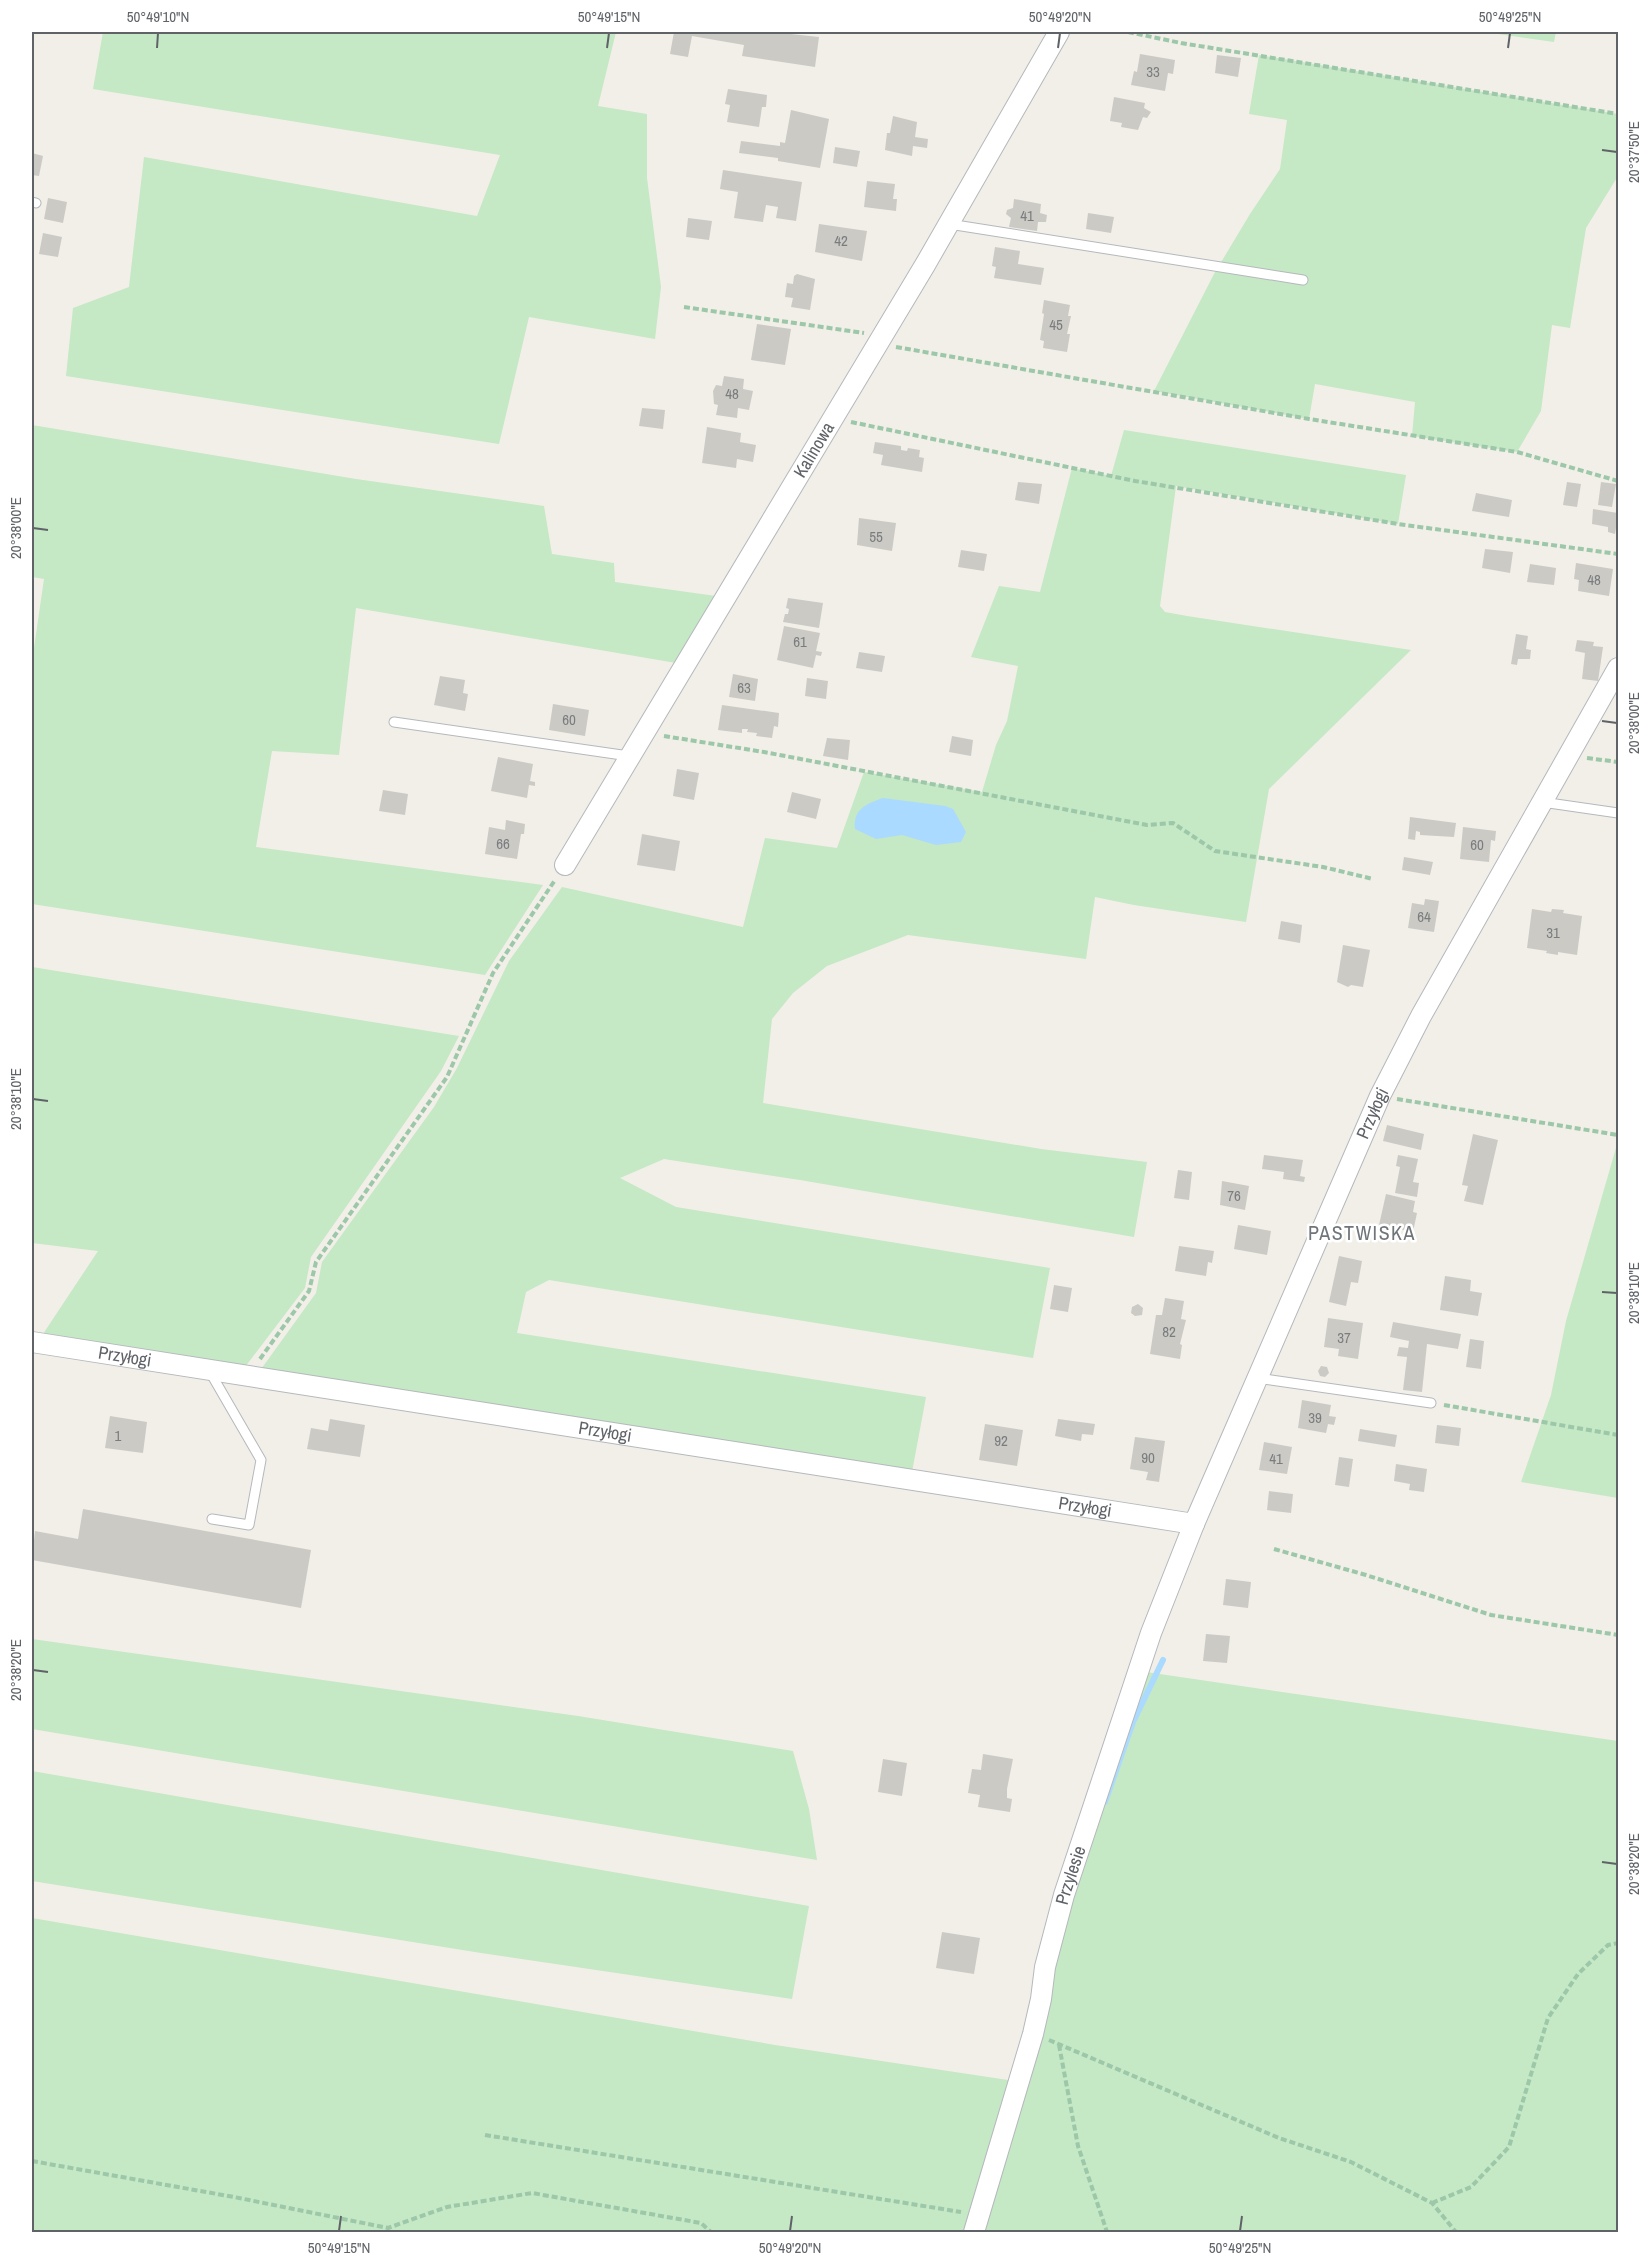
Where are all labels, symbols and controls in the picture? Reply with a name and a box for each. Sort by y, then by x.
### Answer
text: 50°49'10"N [127,6,189,27]
text: 50°49'15"N [578,6,640,27]
text: 50°49'20"N [1029,6,1091,27]
text: 50°49'25"N [1479,6,1541,27]
house number: 33 [1146,61,1160,82]
text: 20°37'50"E [1623,121,1644,183]
house number: 41 [1020,205,1034,226]
house number: 42 [834,230,848,251]
house number: 45 [1049,314,1063,335]
house number: 48 [725,383,739,404]
street label: Kalinowa [787,417,840,482]
text: 20°38'00"E [5,497,26,559]
house number: 55 [869,526,883,547]
house number: 48 [1587,569,1601,590]
house number: 61 [793,631,807,652]
house number: 63 [737,677,751,698]
text: 20°38'00"E [1623,692,1644,754]
house number: 60 [562,709,576,730]
house number: 66 [496,833,510,854]
house number: 60 [1470,834,1484,855]
house number: 64 [1417,906,1431,927]
house number: 31 [1546,922,1560,943]
text: 20°38'10"E [5,1068,26,1130]
street label: Przyłogi [1350,1083,1394,1143]
house number: 76 [1227,1185,1241,1206]
district label: PASTWISKA [1308,1219,1416,1246]
text: 20°38'10"E [1623,1262,1644,1324]
house number: 82 [1162,1321,1176,1342]
house number: 37 [1337,1327,1351,1348]
street label: Przyłogi [97,1340,153,1373]
house number: 39 [1308,1407,1322,1428]
street label: Przyłogi [577,1415,633,1448]
house number: 1 [115,1425,122,1446]
house number: 92 [994,1430,1008,1451]
house number: 90 [1141,1447,1155,1468]
house number: 41 [1269,1448,1283,1469]
street label: Przyłogi [1057,1490,1114,1523]
text: 20°38'20"E [5,1639,26,1701]
text: 20°38'20"E [1623,1833,1644,1895]
street label: Przylesie [1049,1842,1092,1907]
text: 50°49'15"N [308,2237,370,2258]
text: 50°49'20"N [759,2237,821,2258]
text: 50°49'25"N [1209,2237,1271,2258]

